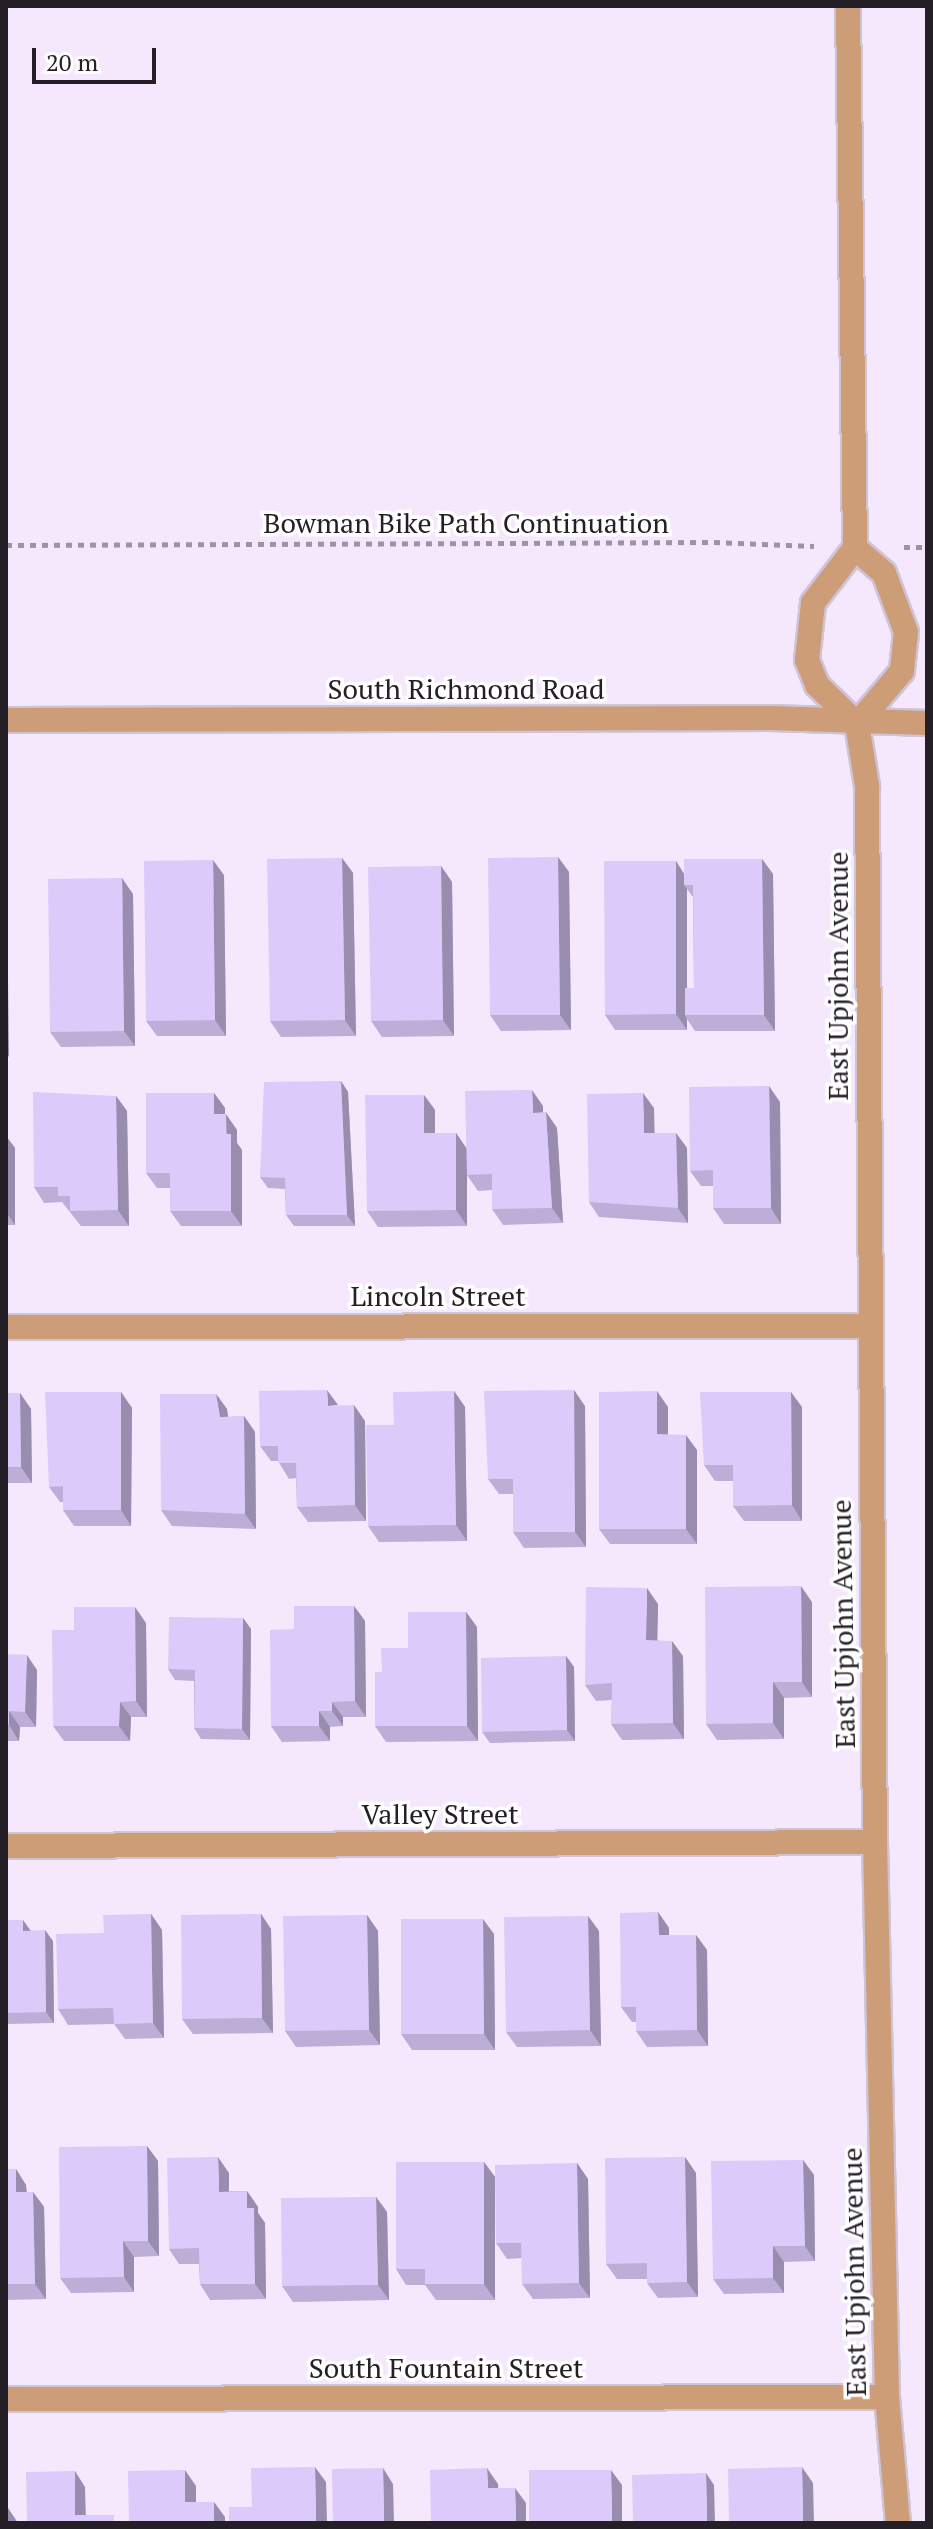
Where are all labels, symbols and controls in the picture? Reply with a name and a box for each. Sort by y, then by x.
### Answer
scale bar [36,32,160,82]
text: 20 m [46,46,98,78]
street label: Bowman Bike Path Continuation [263,506,669,540]
street label: South Richmond Road [327,672,605,706]
street label: East Upjohn Avenue [821,851,855,1101]
street label: Lincoln Street [350,1279,526,1313]
street label: East Upjohn Avenue [824,1499,862,1749]
street label: Valley Street [361,1797,519,1831]
street label: East Upjohn Avenue [835,2147,873,2397]
street label: South Fountain Street [309,2351,583,2385]

